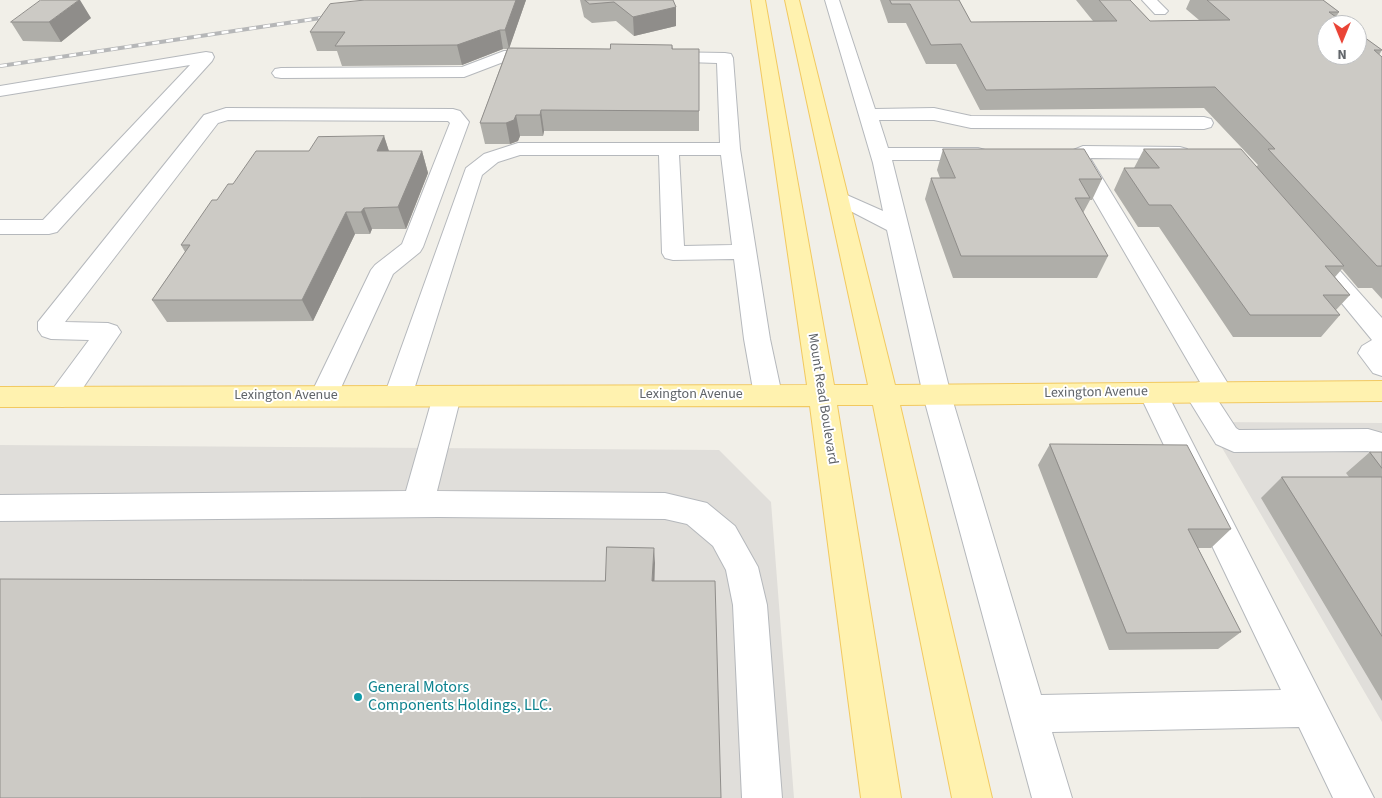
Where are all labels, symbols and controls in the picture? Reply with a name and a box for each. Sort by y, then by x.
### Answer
north arrow [1317,15,1367,65]
text: N [1337,44,1347,64]
street label: Mount Read Boulevard [803,332,841,466]
street label: Lexington Avenue [1044,384,1148,402]
street label: Lexington Avenue [639,387,743,403]
street label: Lexington Avenue [234,388,338,404]
place label: General Motors Components Holdings, LLC. [368,678,552,716]
marker: General Motors Components Holdings, LLC. [352,691,364,703]

